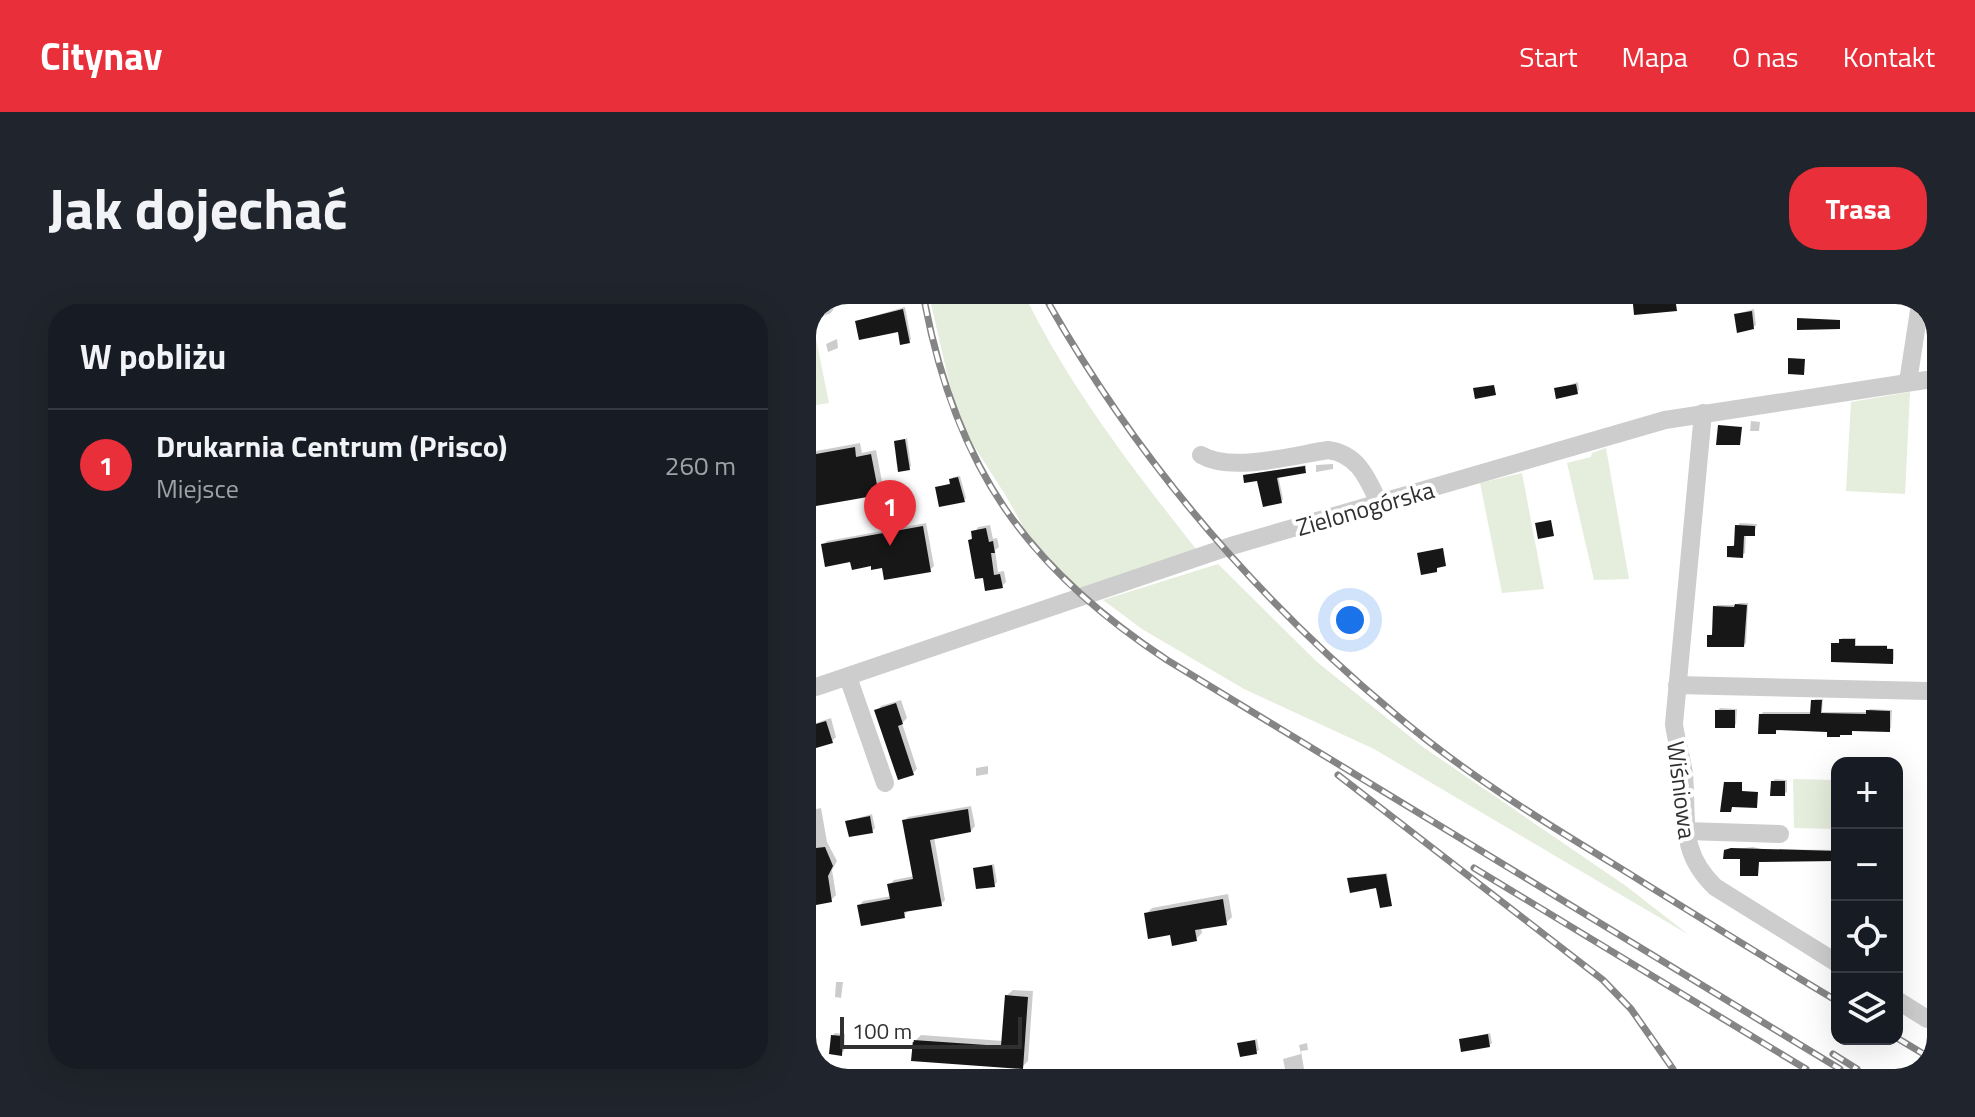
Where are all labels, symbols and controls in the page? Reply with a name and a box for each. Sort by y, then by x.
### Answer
text: Citynav [40,27,162,85]
text: Start [1519,35,1578,78]
text: Mapa [1622,35,1688,78]
text: O nas [1732,35,1799,78]
text: Kontakt [1843,35,1935,78]
text: Jak dojechać [48,166,348,251]
button: Trasa [1789,167,1927,250]
text: W pobliżu [80,330,226,382]
text: Drukarnia Centrum (Prisco) [156,423,507,469]
text: 1 [99,446,113,485]
text: 260 m [665,446,736,485]
text: Miejsce [156,469,239,508]
street label: Zielonogórska [1292,471,1438,545]
pin: 1 [864,480,916,546]
your location [1330,600,1370,640]
street label: Wiśniowa [1658,739,1706,841]
map controls [1831,757,1903,1045]
button: + [1831,757,1903,829]
button: − [1831,829,1903,901]
button: locate [1831,901,1903,973]
button: layers [1831,973,1903,1045]
scale bar [840,1013,1022,1049]
text: 100 m [852,1014,912,1048]

